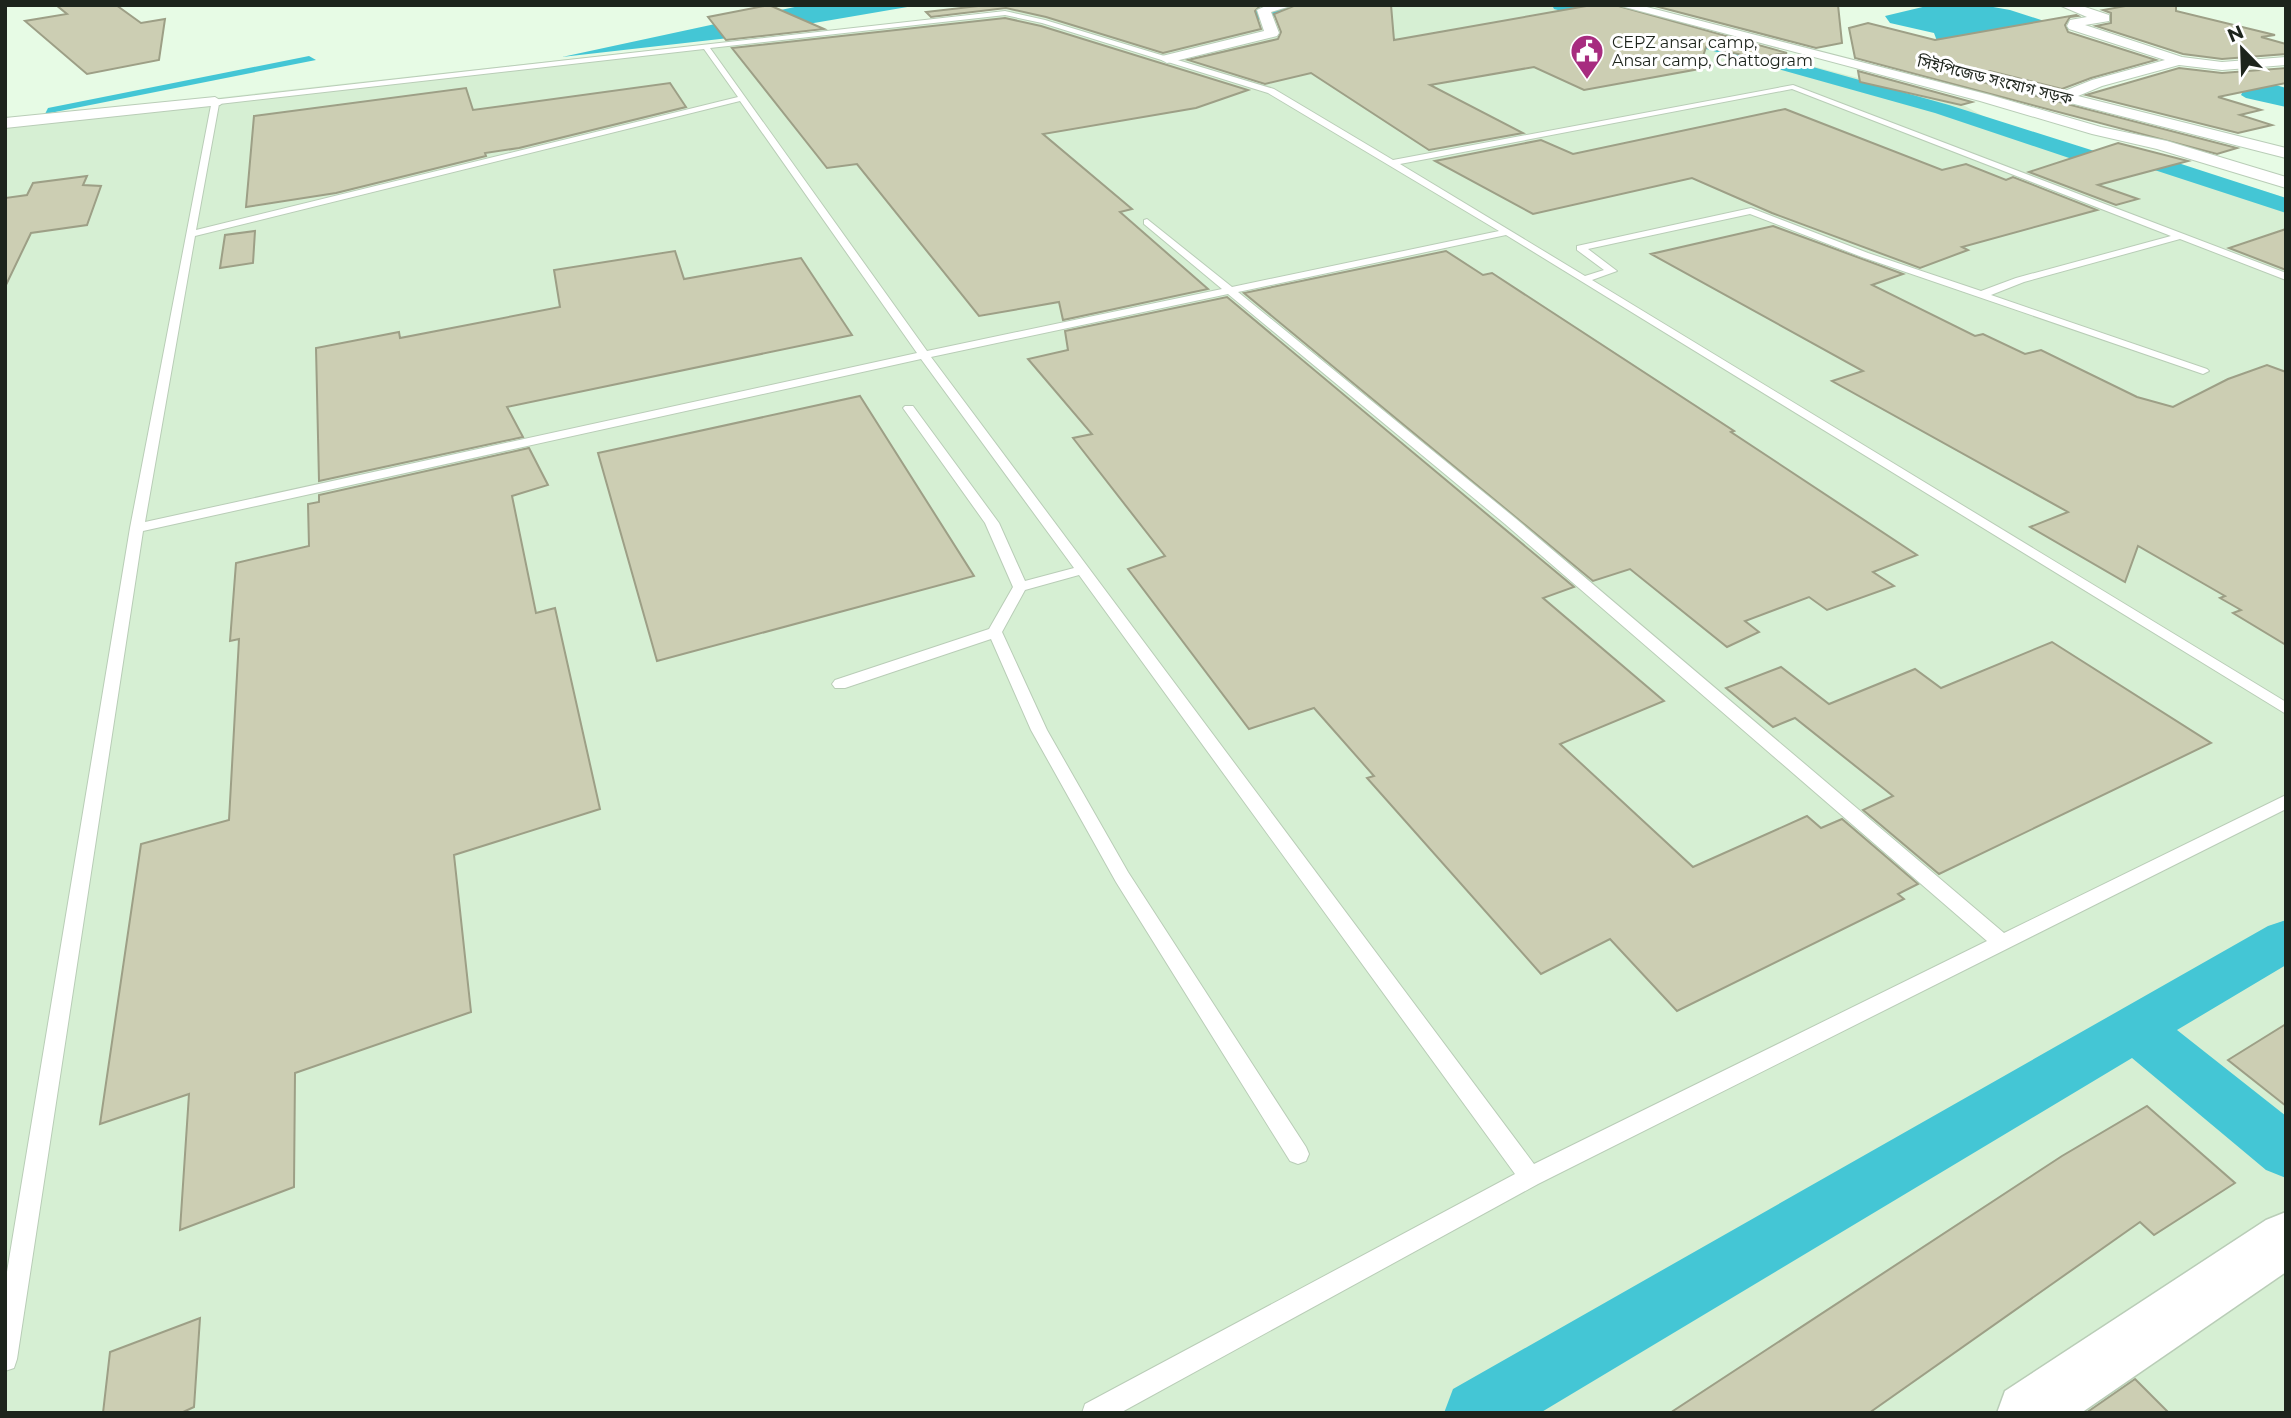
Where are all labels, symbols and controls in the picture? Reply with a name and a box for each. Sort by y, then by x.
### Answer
north arrow [2207,14,2277,84]
text: N [2224,20,2247,47]
public building icon: CEPZ ansar camp, Ansar camp, Chattogram [1568,32,1606,81]
place label: CEPZ ansar camp, Ansar camp, Chattogram [1612,33,1813,70]
street label: সিইপিজেড সংযোগ সড়ক [1914,51,2076,109]

